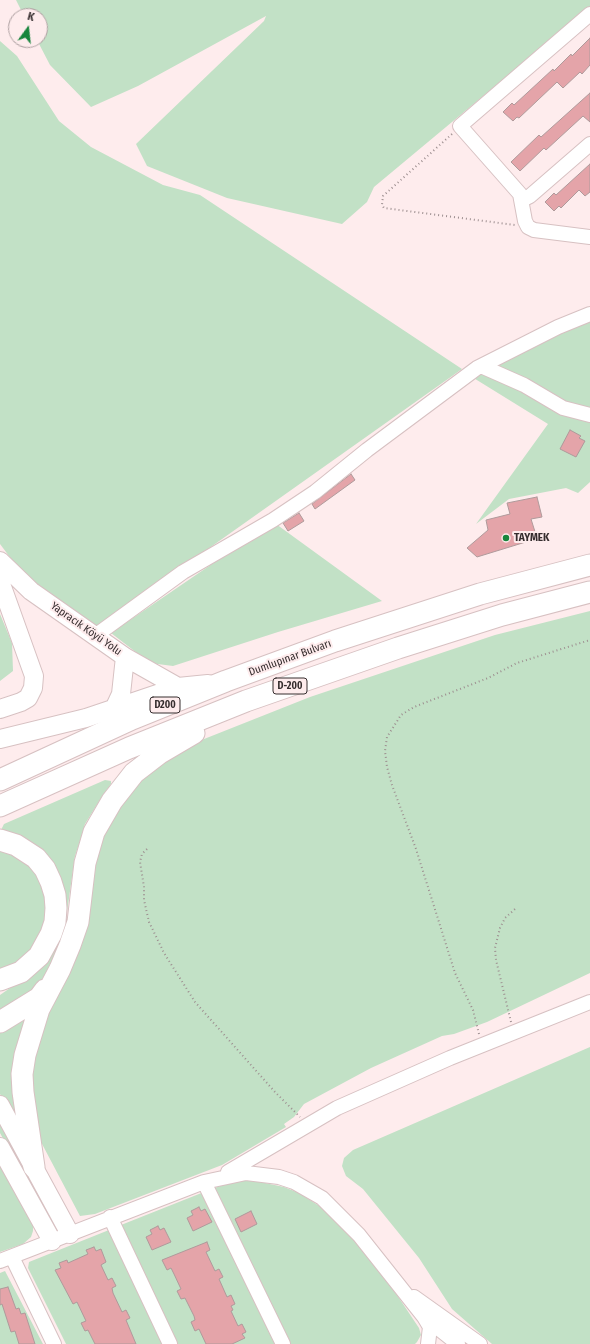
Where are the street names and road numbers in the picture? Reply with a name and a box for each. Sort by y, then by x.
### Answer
street label: Yapracık Köyü Yolu [48,600,124,658]
street label: Dumlupınar Bulvarı [247,637,333,679]
road number: D-200 [273,678,307,694]
road number: D200 [150,697,180,713]

